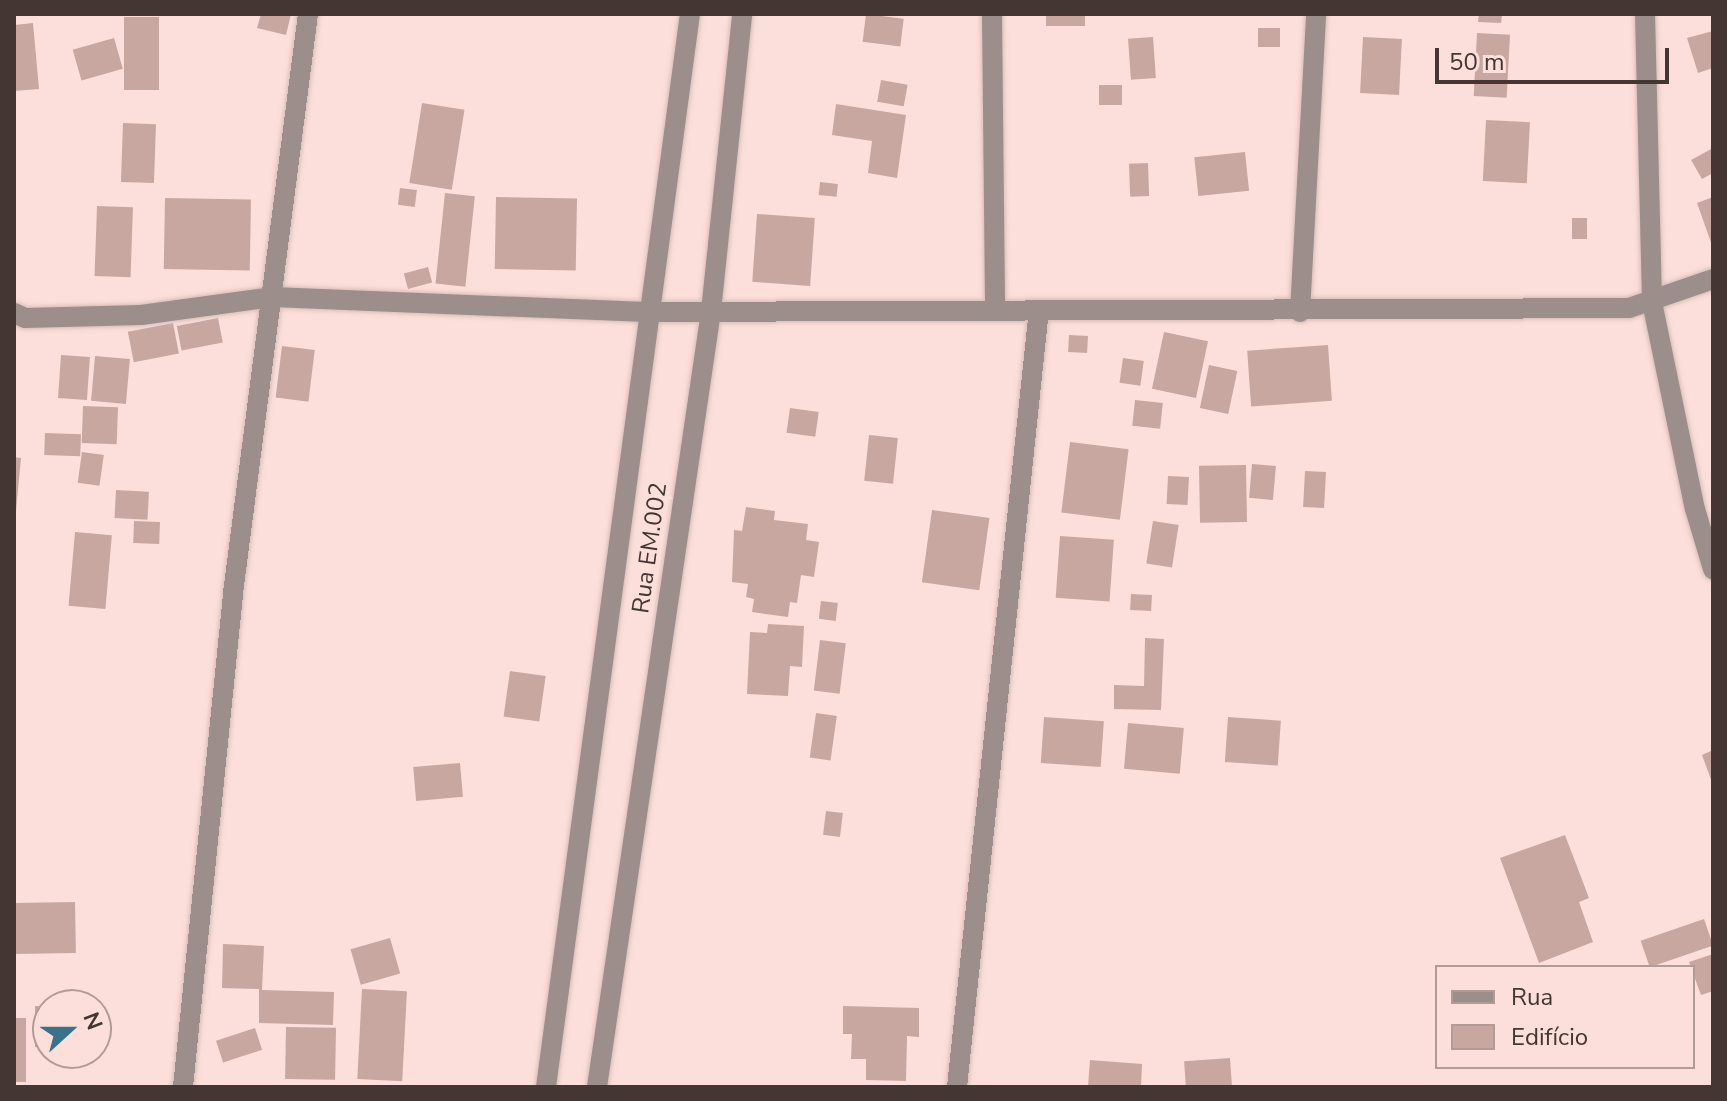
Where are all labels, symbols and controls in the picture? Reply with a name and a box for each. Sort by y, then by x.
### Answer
scale bar [1439,32,1673,82]
text: 50 m [1449,46,1505,78]
street label: Rua EM.002 [627,481,673,615]
legend [1435,965,1695,1069]
text: Rua [1511,981,1553,1013]
north arrow [32,989,112,1069]
text: N [76,1008,109,1034]
text: Edifício [1511,1021,1588,1053]

